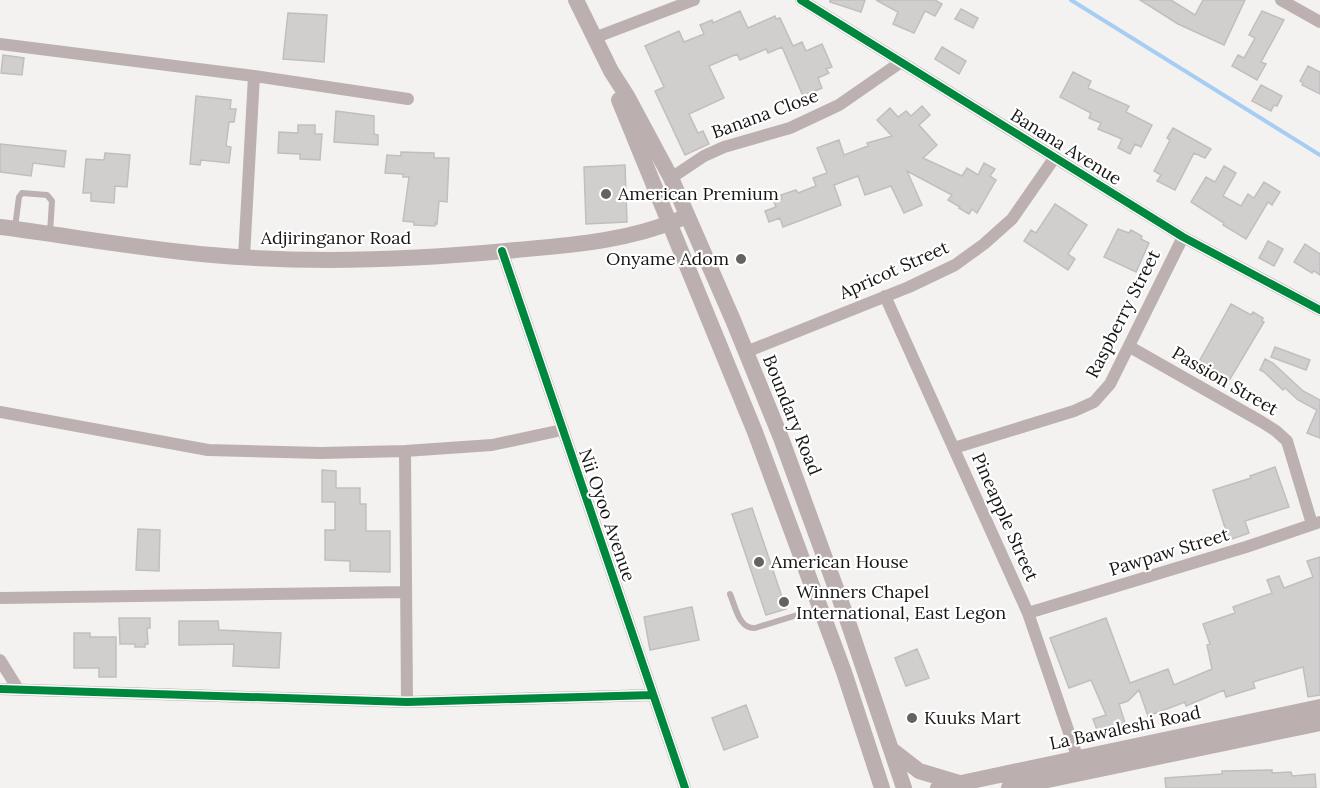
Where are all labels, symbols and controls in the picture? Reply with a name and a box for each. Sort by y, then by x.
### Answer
street label: Banana Close [708,84,821,143]
street label: Banana Avenue [1006,103,1126,190]
place label: American Premium [617,182,779,205]
marker: American Premium [599,187,613,201]
street label: Adjiringanor Road [260,226,412,249]
street label: Apricot Street [834,235,952,304]
street label: Raspberry Street [1080,246,1165,382]
place label: Onyame Adom [606,247,729,270]
marker: Onyame Adom [734,252,748,266]
street label: Passion Street [1168,341,1283,420]
street label: Boundary Road [758,351,827,478]
street label: Nii Oyoo Avenue [574,445,641,585]
street label: Pineapple Street [967,449,1044,584]
street label: Pawpaw Street [1106,522,1232,581]
place label: American House [770,550,909,573]
marker: American House [752,555,766,569]
place label: Winners Chapel International, East Legon [796,580,1006,624]
marker: Winners Chapel International, East Legon [777,595,791,609]
street label: La Bawaleshi Road [1047,700,1203,755]
place label: Kuuks Mart [924,706,1021,729]
marker: Kuuks Mart [905,711,919,725]

